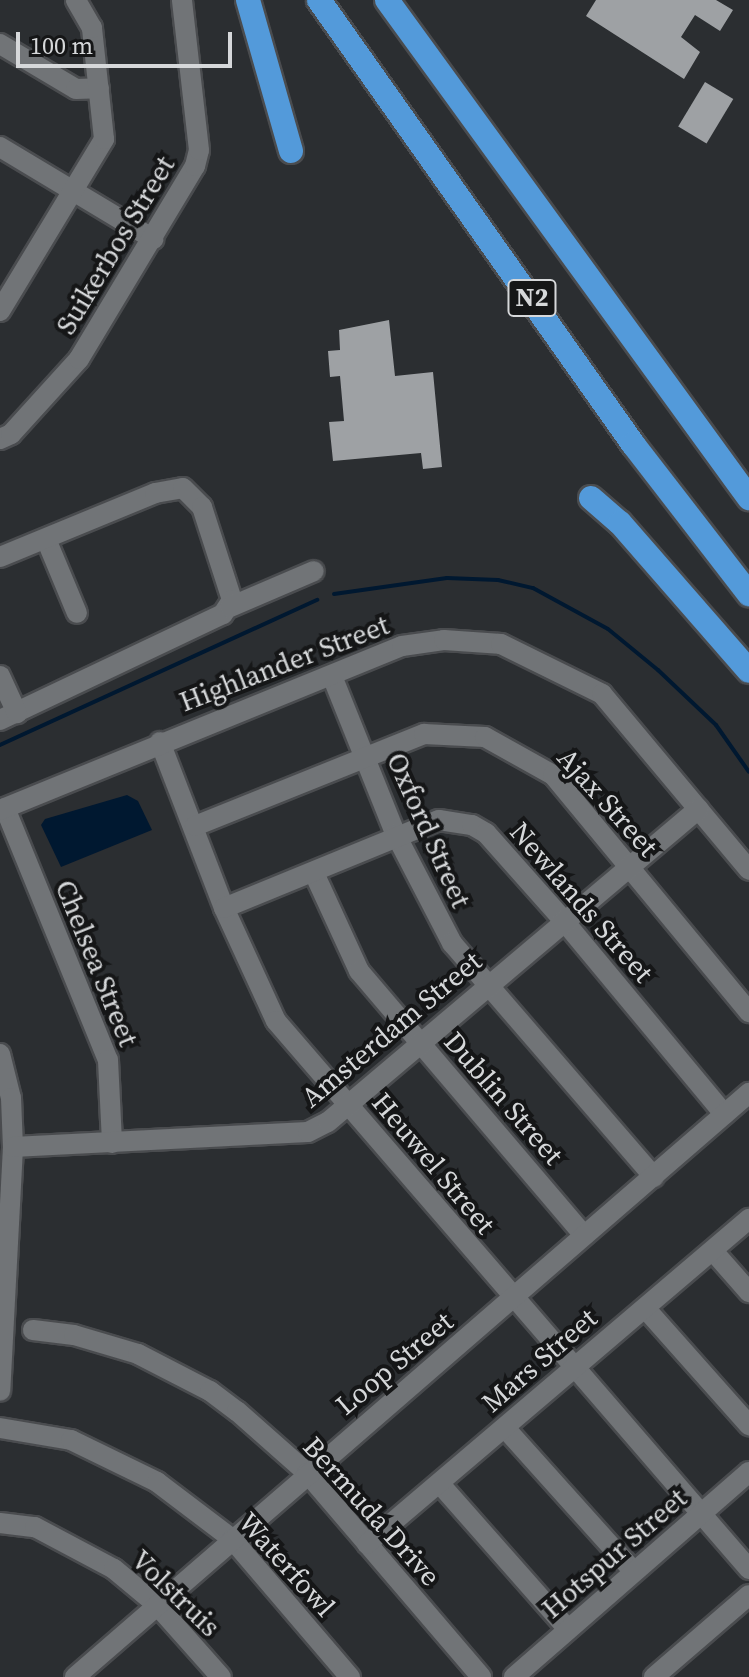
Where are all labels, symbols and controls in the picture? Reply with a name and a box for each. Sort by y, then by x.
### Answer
scale bar [20,16,236,66]
text: 100 m [30,29,93,62]
street label: Suikerbos Street [49,150,181,340]
road number: N2 [506,276,558,320]
street label: Highlander Street [175,608,393,718]
street label: Ajax Street [551,741,665,863]
street label: Oxford Street [380,747,478,913]
street label: Newlands Street [503,815,661,989]
street label: Chelsea Street [48,875,146,1051]
street label: Amsterdam Street [294,944,488,1114]
street label: Dublin Street [437,1025,571,1171]
street label: Heuwel Street [365,1086,503,1240]
street label: Mars Street [475,1301,603,1419]
street label: Loop Street [329,1304,459,1422]
street label: Bermuda Drive [296,1430,448,1592]
street label: Hotspur Street [535,1481,693,1625]
street label: Waterfowl [232,1505,342,1623]
street label: Volstruis [125,1543,227,1643]

